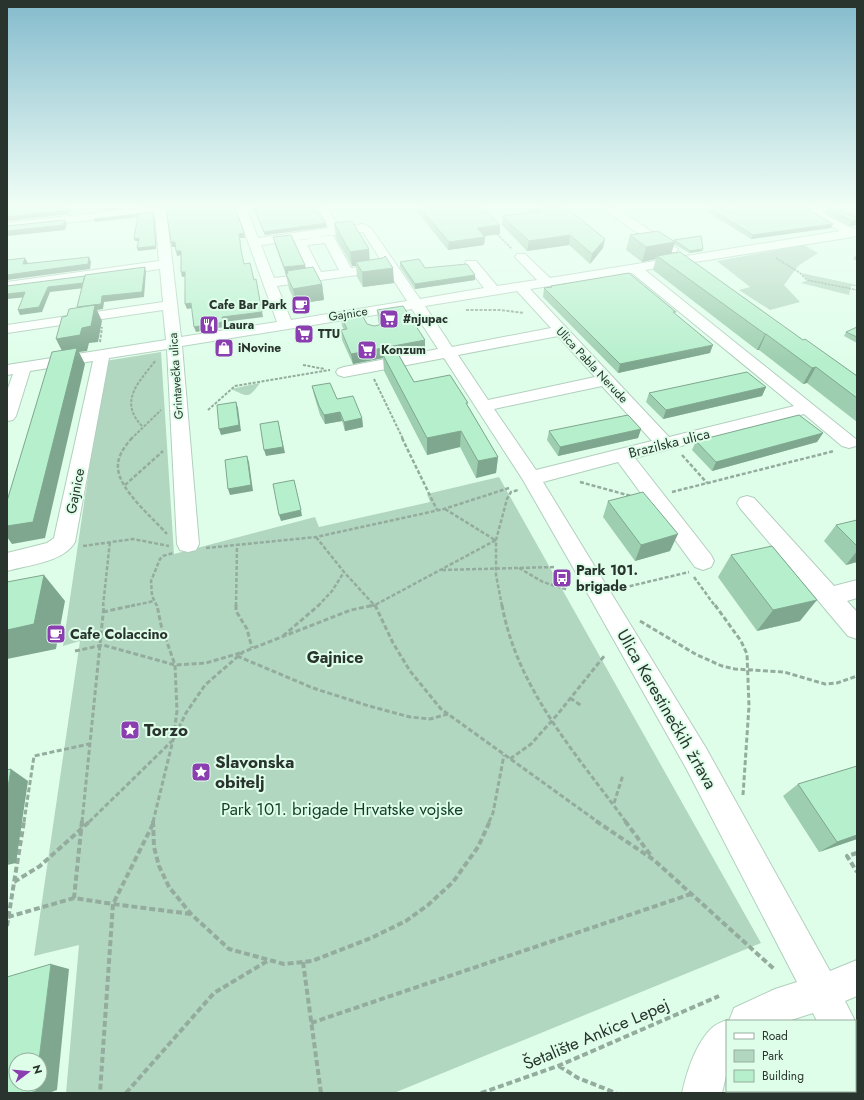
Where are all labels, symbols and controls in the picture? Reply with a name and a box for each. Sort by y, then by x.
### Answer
cafe icon: Cafe Bar Park [290,294,312,316]
place label: Cafe Bar Park [209,296,287,314]
street label: Gajnice [327,302,369,326]
supermarket icon: #njupac [378,308,400,330]
place label: #njupac [403,310,448,328]
restaurant icon: Laura [198,314,220,336]
place label: Laura [223,316,254,334]
supermarket icon: TTU [293,323,315,345]
street label: Ulica Pabla Nerude [552,323,632,407]
place label: TTU [318,325,340,343]
street label: Grintavečka ulica [164,332,188,420]
shop icon: iNovine [213,337,235,359]
place label: iNovine [238,339,281,357]
supermarket icon: Konzum [356,339,378,361]
place label: Konzum [381,341,426,359]
street label: Brazilska ulica [626,423,712,463]
street label: Gajnice [61,467,89,515]
place label: Park 101. brigade [576,560,638,596]
bus stop icon: Park 101. brigade [551,567,573,589]
cafe icon: Cafe Colaccino [45,623,67,645]
place label: Cafe Colaccino [70,624,168,644]
street label: Ulica Kerestinečkih žrtava [611,625,723,793]
district label: Gajnice [307,646,363,669]
place label: Torzo [144,718,188,742]
place icon: Torzo [119,719,141,741]
place label: Slavonska obitelj [215,750,295,794]
place icon: Slavonska obitelj [190,761,212,783]
park label: Park 101. brigade Hrvatske vojske [221,797,463,821]
street label: Šetalište Ankice Lepej [519,992,673,1076]
legend [726,1020,856,1092]
text: Road [762,1027,788,1045]
text: Park [762,1047,784,1065]
north arrow [8,1052,48,1092]
text: N [29,1063,47,1076]
text: Building [762,1067,804,1085]

